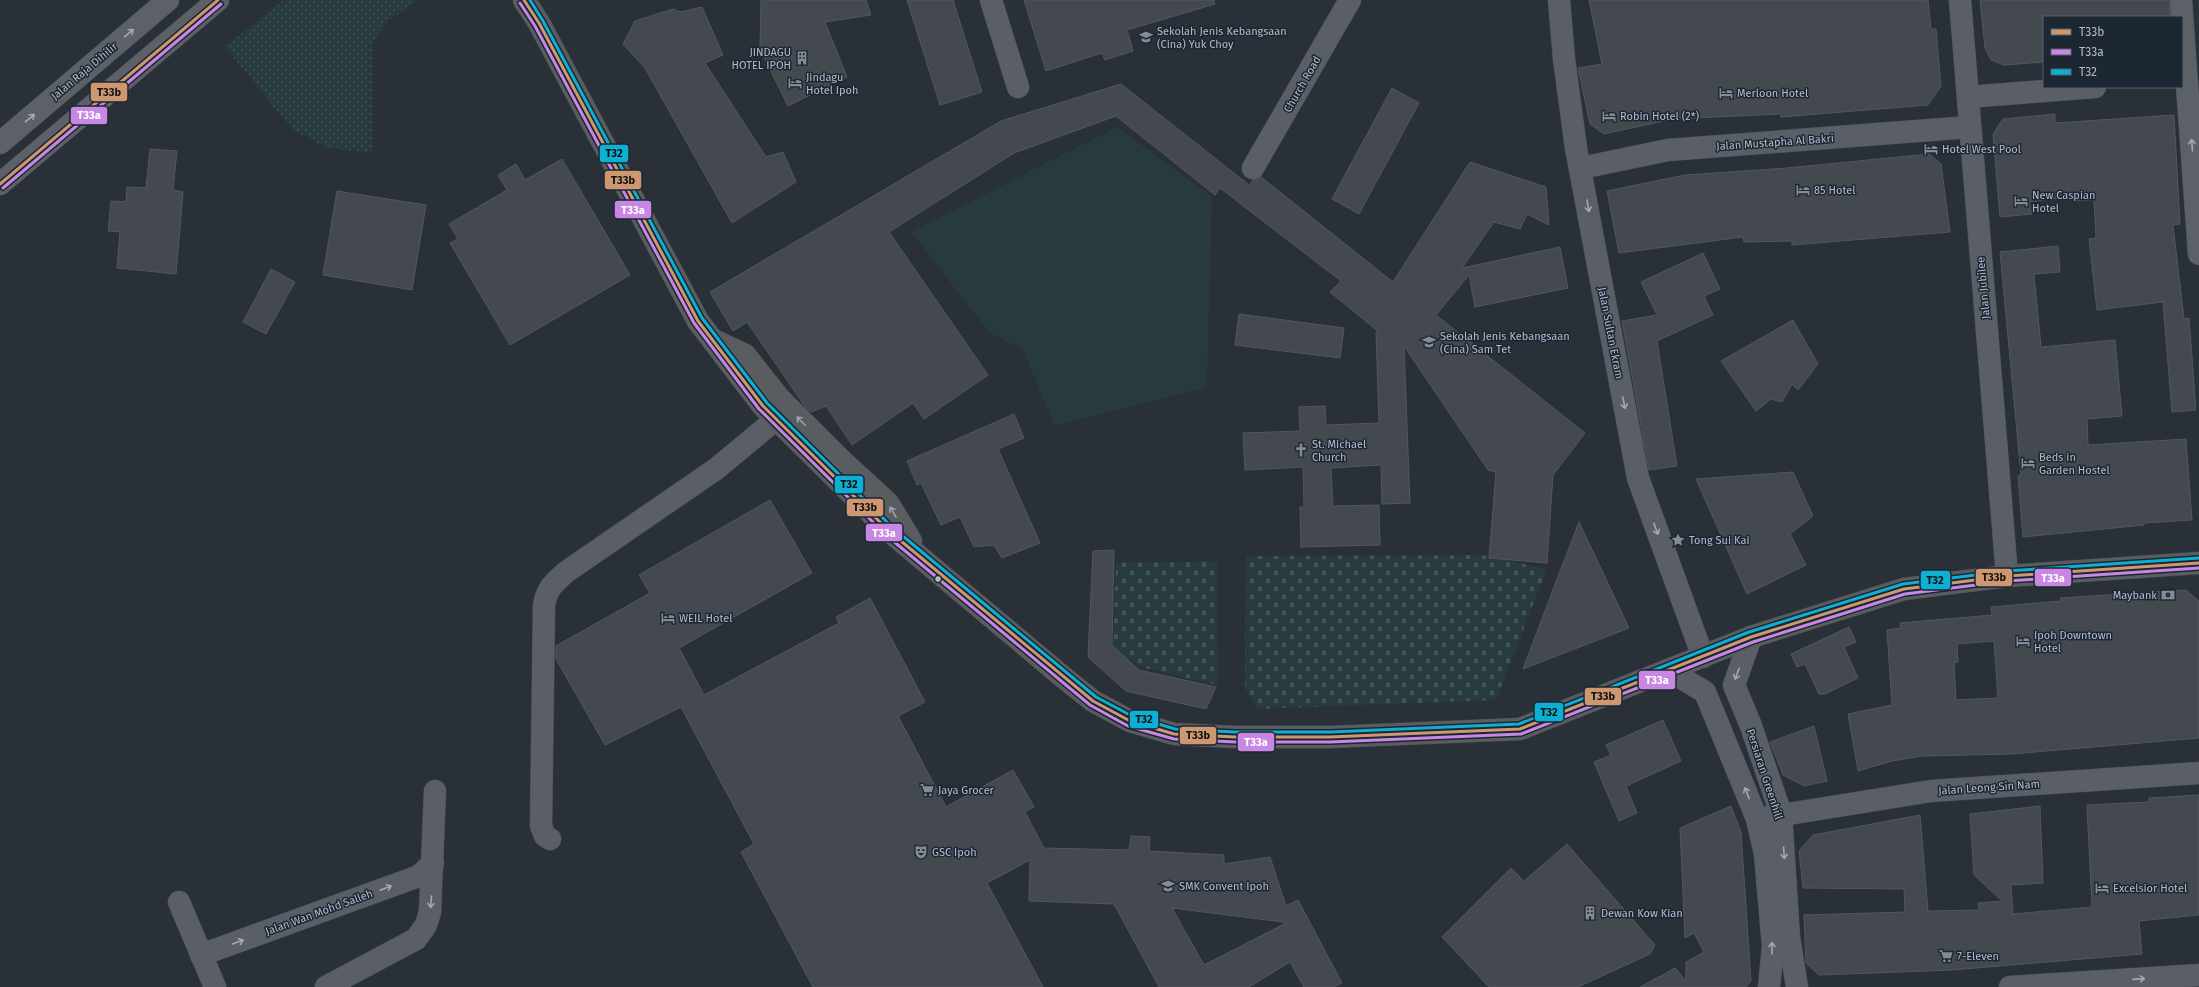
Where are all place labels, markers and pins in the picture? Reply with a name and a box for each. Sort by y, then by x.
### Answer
place label: Sekolah Jenis Kebangsaan (Cina) Yuk Choy [1157,25,1287,51]
school or university icon: Sekolah Jenis Kebangsaan (Cina) Yuk Choy [1138,29,1154,45]
place label: JINDAGU HOTEL IPOH [732,46,791,72]
building icon: JINDAGU HOTEL IPOH [794,50,810,66]
place label: Jindagu Hotel Ipoh [806,71,859,97]
hotel icon: Jindagu Hotel Ipoh [787,75,803,91]
hotel icon: Merloon Hotel [1718,85,1734,101]
place label: Merloon Hotel [1737,87,1808,100]
hotel icon: Robin Hotel (2*) [1601,108,1617,124]
place label: Robin Hotel (2*) [1620,110,1700,123]
hotel icon: Hotel West Pool [1923,141,1939,157]
place label: Hotel West Pool [1942,143,2021,156]
hotel icon: 85 Hotel [1795,182,1811,198]
place label: 85 Hotel [1814,184,1855,197]
place label: New Caspian Hotel [2032,189,2095,215]
hotel icon: New Caspian Hotel [2013,193,2029,209]
place label: Sekolah Jenis Kebangsaan (Cina) Sam Tet [1440,330,1570,356]
school or university icon: Sekolah Jenis Kebangsaan (Cina) Sam Tet [1421,334,1437,350]
place label: St. Michael Church [1312,438,1366,464]
church icon: St. Michael Church [1293,442,1309,458]
place label: Beds in Garden Hostel [2039,451,2110,477]
hotel icon: Beds in Garden Hostel [2020,455,2036,471]
place icon: Tong Sui Kai [1670,532,1686,548]
place label: Tong Sui Kai [1689,534,1750,547]
unlabelled marker [933,574,943,584]
bank icon: Maybank [2160,587,2176,603]
place label: Maybank [2113,589,2157,602]
hotel icon: WEIL Hotel [660,610,676,626]
place label: WEIL Hotel [679,612,733,625]
place label: Ipoh Downtown Hotel [2034,629,2112,655]
hotel icon: Ipoh Downtown Hotel [2015,633,2031,649]
supermarket icon: Jaya Grocer [919,782,935,798]
place label: Jaya Grocer [938,784,995,797]
theatre icon: GSC Ipoh [913,844,929,860]
place label: GSC Ipoh [932,846,977,859]
school or university icon: SMK Convent Ipoh [1160,878,1176,894]
place label: SMK Convent Ipoh [1179,880,1269,893]
hotel icon: Excelsior Hotel [2094,880,2110,896]
place label: Excelsior Hotel [2113,882,2187,895]
building icon: Dewan Kow Kian [1582,905,1598,921]
place label: Dewan Kow Kian [1601,907,1683,920]
supermarket icon: 7-Eleven [1938,948,1954,964]
place label: 7-Eleven [1957,950,1999,963]

